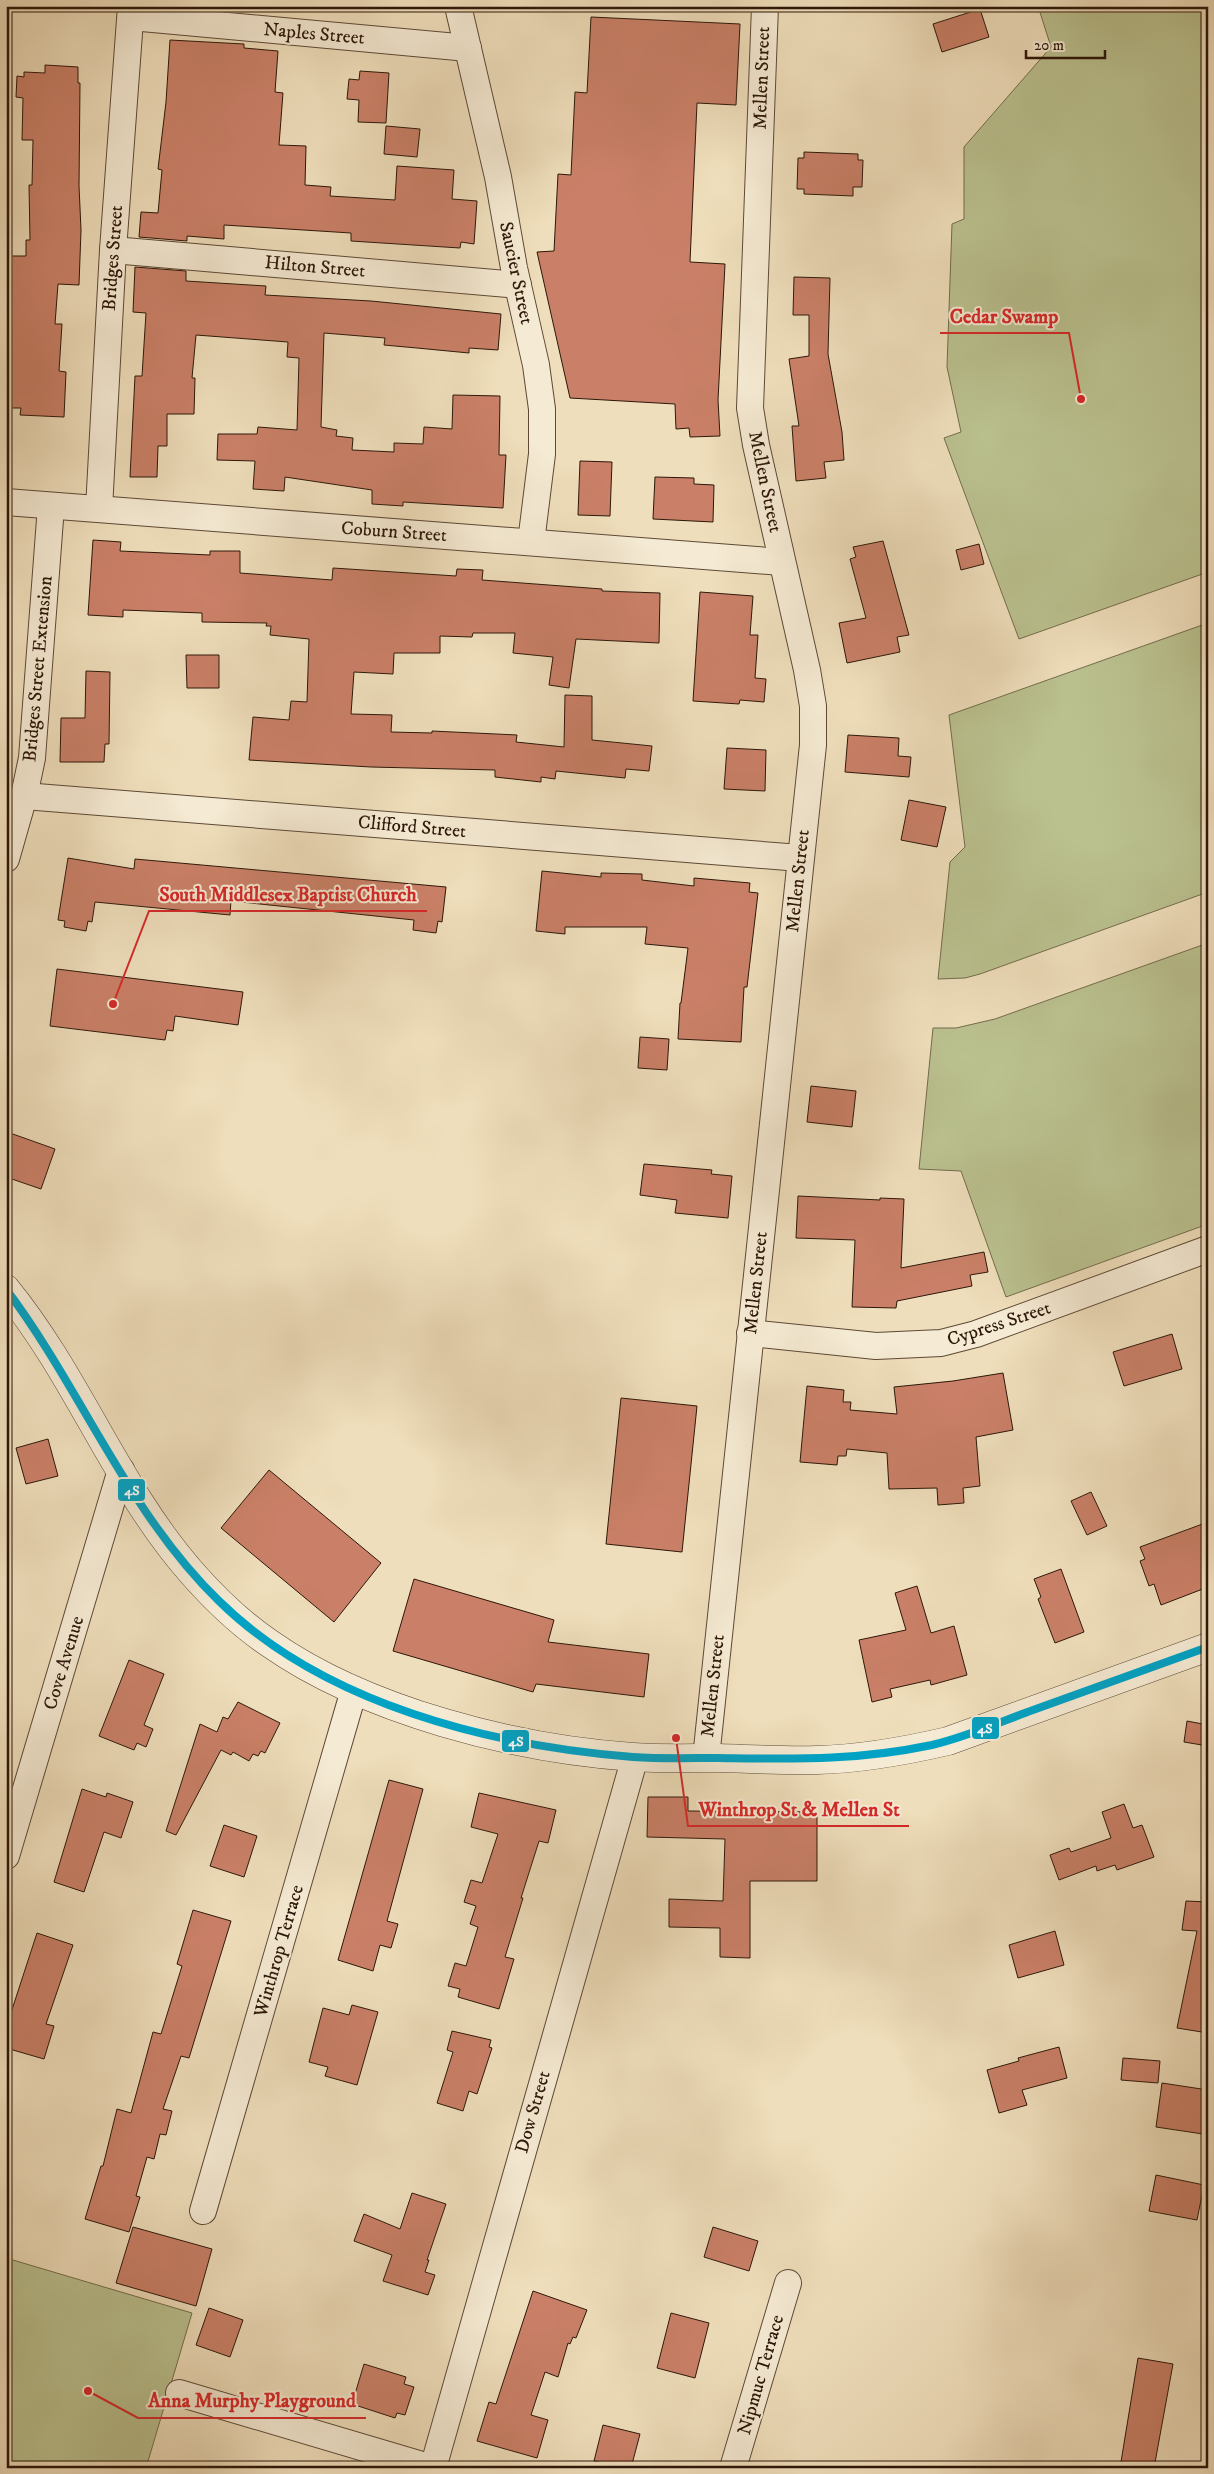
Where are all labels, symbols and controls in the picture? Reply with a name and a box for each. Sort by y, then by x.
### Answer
street label: Naples Street [262,18,366,50]
street label: Mellen Street [749,26,775,130]
scale bar [1026,28,1105,60]
text: 20 m [1034,36,1064,55]
street label: Bridges Street [98,204,128,312]
street label: Saucier Street [494,220,538,326]
street label: Hilton Street [264,251,366,283]
callout: Cedar Swamp [940,298,1069,333]
text: Cedar Swamp [950,305,1058,330]
street label: Mellen Street [743,429,787,535]
street label: Coburn Street [340,517,448,547]
street label: Bridges Street Extension [18,575,58,763]
street label: Clifford Street [357,811,467,843]
street label: Mellen Street [781,829,815,933]
callout: South Middlesex Baptist Church [149,876,427,911]
text: South Middlesex Baptist Church [159,883,417,908]
street label: Mellen Street [739,1231,773,1335]
street label: Cypress Street [944,1296,1054,1352]
line badge: 4S [117,1478,146,1502]
text: 4S [123,1482,140,1500]
street label: Cove Avenue [39,1613,89,1713]
street label: Mellen Street [696,1634,730,1738]
line badge: 4S [971,1716,1000,1740]
text: 4S [976,1720,993,1738]
line badge: 4S [501,1729,530,1753]
text: 4S [507,1733,524,1751]
callout: Winthrop St & Mellen St [688,1791,909,1826]
text: Winthrop St & Mellen St [697,1798,900,1823]
street label: Winthrop Terrace [249,1882,309,2021]
street label: Dow Street [510,2068,556,2156]
street label: Nipmuc Terrace [733,2312,789,2438]
callout: Anna Murphy Playground [138,2383,366,2418]
text: Anna Murphy Playground [147,2389,357,2414]

